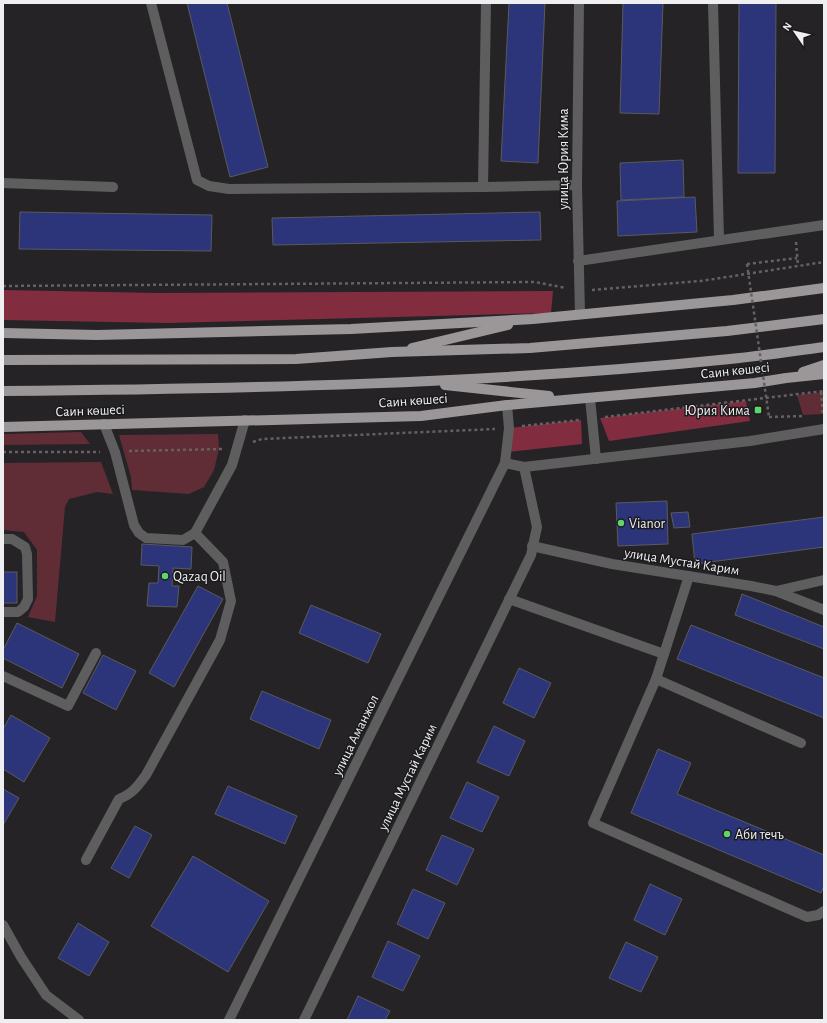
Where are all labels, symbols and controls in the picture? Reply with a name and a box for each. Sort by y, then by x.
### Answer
north arrow [775,12,815,52]
text: N [780,20,794,33]
street label: улица Юрия Кима [557,108,571,211]
street label: Саин көшесі [700,360,770,382]
street label: Саин көшесі [378,392,448,410]
street label: Саин көшесі [55,403,125,419]
place label: Юрия Кима [684,404,751,418]
marker: Юрия Кима [753,405,763,415]
place label: Vianor [629,517,666,531]
marker: Vianor [616,518,626,528]
street label: улица Мустай Карим [622,546,741,578]
place label: Qazaq Oil [173,570,226,584]
marker: Qazaq Oil [160,571,170,581]
street label: улица Аманжол [330,693,382,779]
street label: улица Мустай Карим [376,722,440,834]
place label: Аби течъ [735,828,784,842]
marker: Аби течъ [722,829,732,839]

